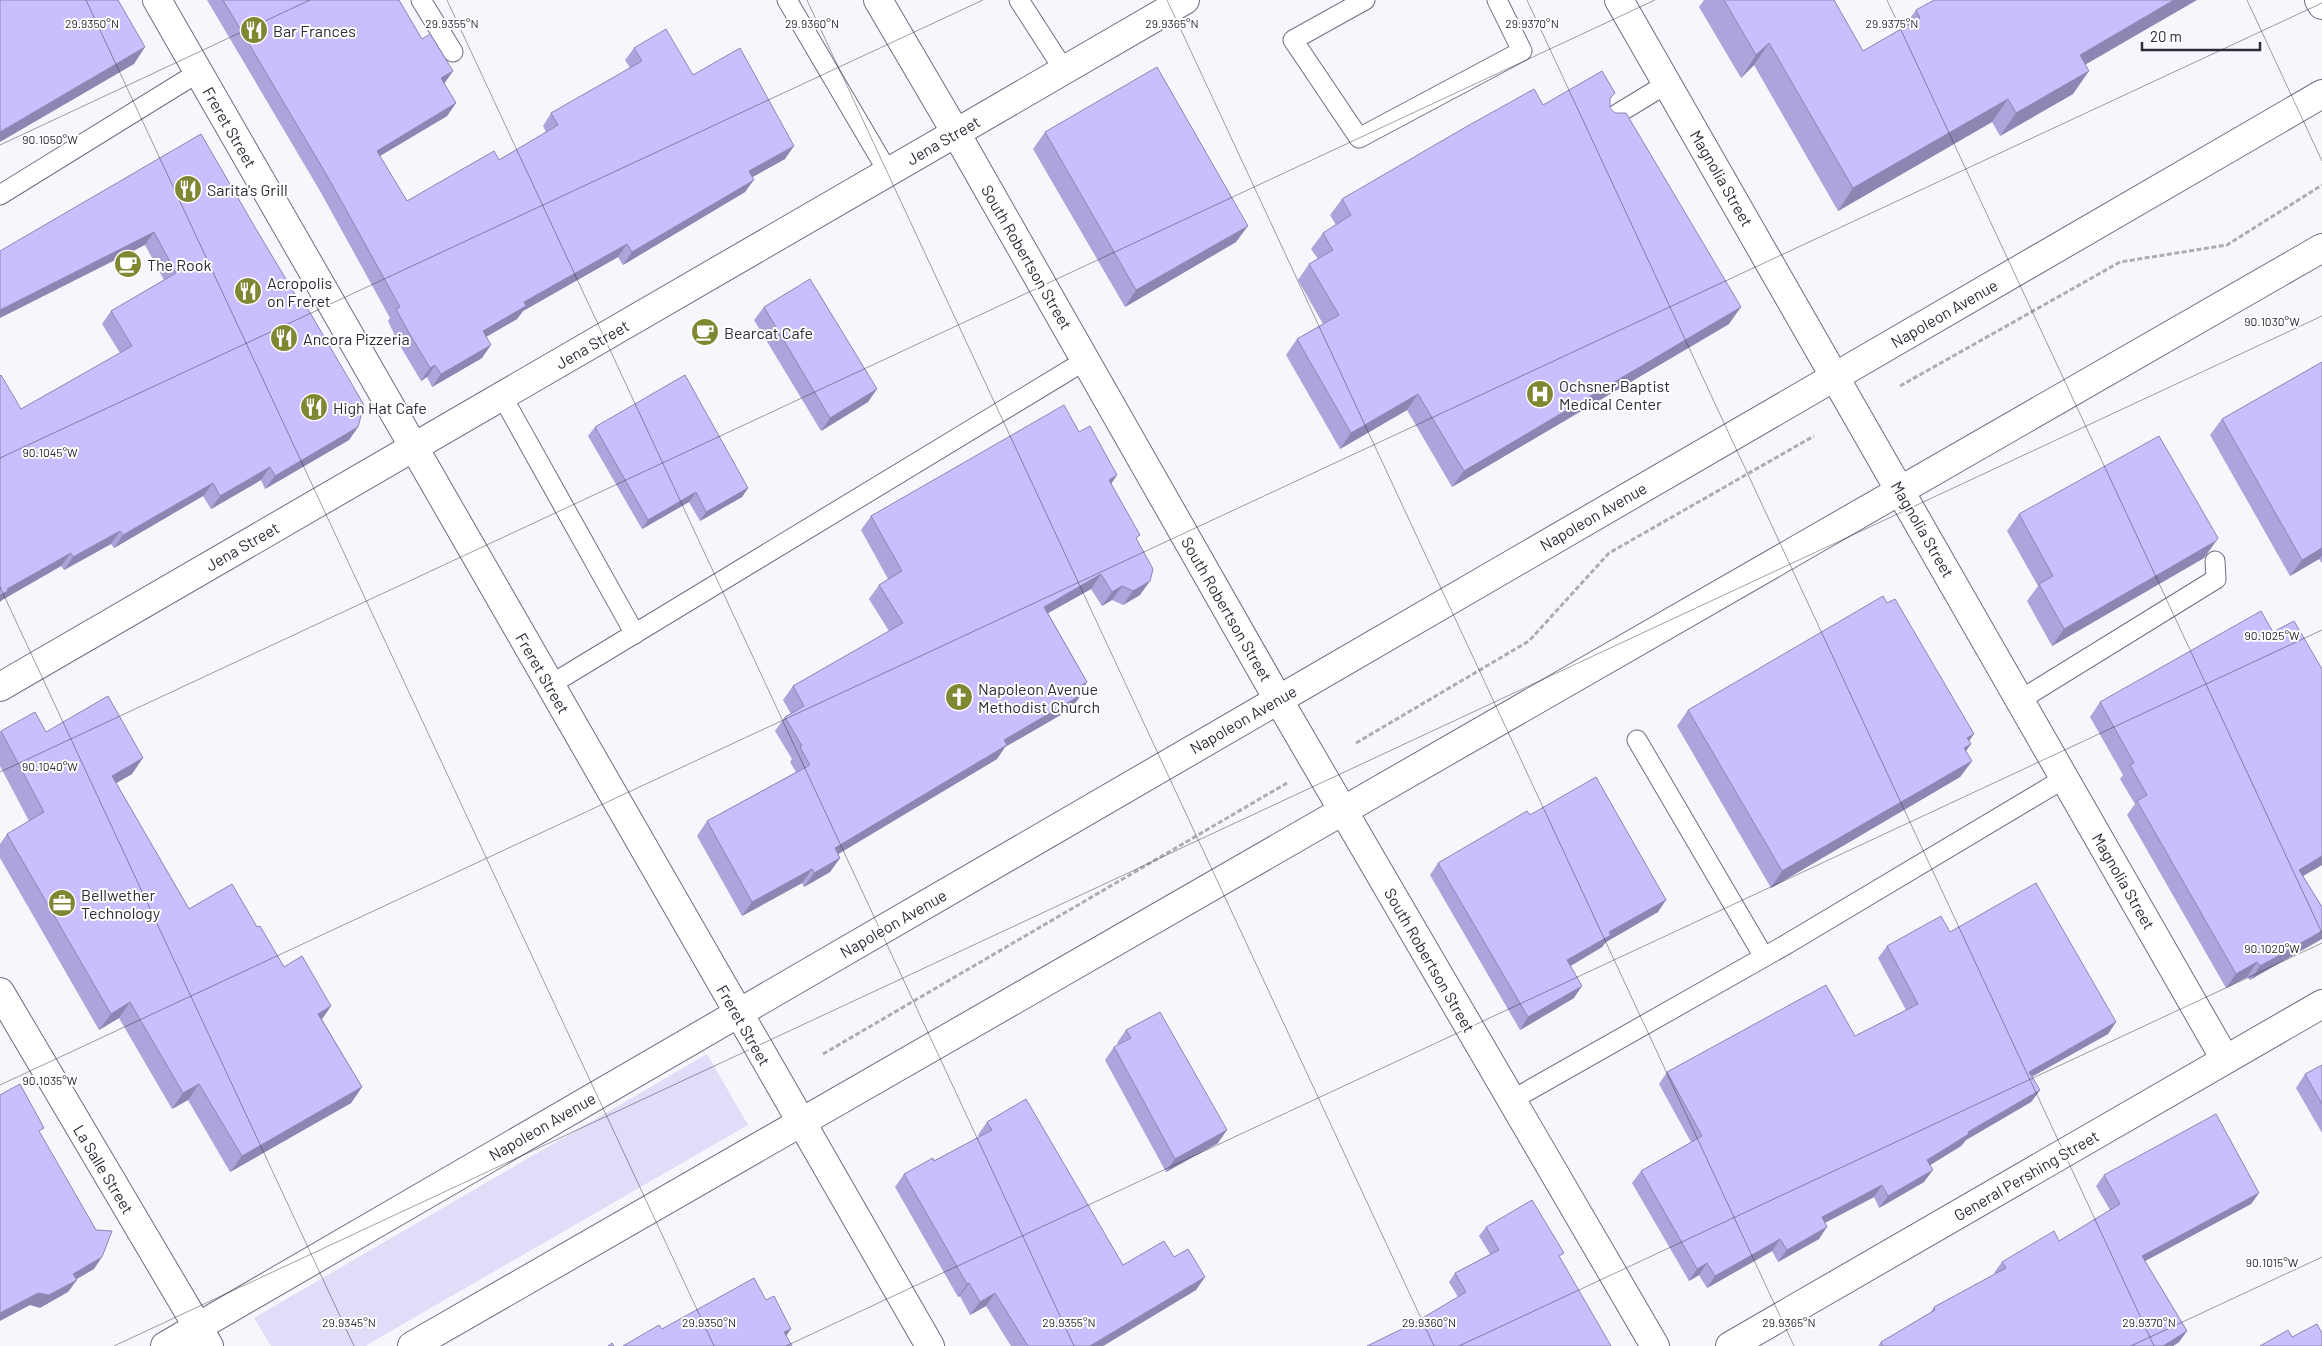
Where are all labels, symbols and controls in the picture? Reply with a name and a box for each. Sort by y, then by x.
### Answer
restaurant icon: Bar Frances [239,15,269,45]
text: 29.9350°N [65,16,119,30]
text: 29.9355°N [425,16,479,30]
text: 29.9360°N [785,16,839,30]
text: 29.9365°N [1145,16,1199,30]
text: 29.9370°N [1505,16,1559,30]
text: 29.9375°N [1866,16,1918,30]
scale bar [2142,20,2260,52]
place label: Bar Frances [273,21,356,40]
text: 20 m [2150,27,2182,45]
street label: Freret Street [199,83,261,171]
street label: Jena Street [903,111,983,169]
street label: Magnolia Street [1687,126,1757,230]
text: 90.1050°W [22,132,78,146]
restaurant icon: Sarita's Grill [173,174,203,204]
place label: Sarita's Grill [207,180,288,199]
street label: South Robertson Street [978,181,1076,333]
cafe icon: The Rook [113,249,143,279]
place label: The Rook [147,255,212,274]
place label: Acropolis on Freret [267,273,332,310]
street label: Napoleon Avenue [1887,275,2001,351]
restaurant icon: Acropolis on Freret [233,276,263,306]
text: 90.1030°W [2244,314,2300,328]
street label: Jena Street [552,315,632,373]
cafe icon: Bearcat Cafe [690,317,720,347]
restaurant icon: Ancora Pizzeria [269,323,299,353]
place label: Bearcat Cafe [724,323,813,342]
place label: Ancora Pizzeria [303,329,410,348]
place label: Ochsner Baptist Medical Center [1559,376,1670,413]
hospital icon: Ochsner Baptist Medical Center [1525,379,1555,409]
restaurant icon: High Hat Cafe [299,392,329,422]
place label: High Hat Cafe [333,398,427,417]
text: 90.1045°W [22,445,78,459]
street label: Magnolia Street [1888,477,1958,581]
street label: Napoleon Avenue [1536,478,1650,554]
street label: Jena Street [202,517,282,575]
street label: South Robertson Street [1178,533,1276,685]
text: 90.1025°W [2244,628,2300,642]
street label: Freret Street [512,629,574,717]
place label: Napoleon Avenue Methodist Church [978,679,1100,716]
street label: Napoleon Avenue [1186,681,1300,757]
church icon: Napoleon Avenue Methodist Church [944,682,974,712]
text: 90.1040°W [22,759,78,773]
street label: Magnolia Street [2089,829,2159,933]
street label: South Robertson Street [1381,884,1479,1036]
place label: Bellwether Technology [81,885,161,922]
street label: Napoleon Avenue [836,885,950,961]
office icon: Bellwether Technology [47,888,77,918]
text: 90.1020°W [2244,941,2300,955]
street label: Freret Street [713,981,775,1069]
text: 90.1035°W [23,1073,78,1087]
street label: Napoleon Avenue [485,1088,599,1164]
street label: La Salle Street [70,1121,138,1217]
street label: General Pershing Street [1950,1126,2102,1224]
text: 90.1015°W [2246,1255,2299,1269]
text: 29.9345°N [322,1315,376,1329]
text: 29.9350°N [682,1315,736,1329]
text: 29.9355°N [1042,1315,1096,1329]
text: 29.9360°N [1402,1315,1456,1329]
text: 29.9365°N [1762,1315,1816,1329]
text: 29.9370°N [2122,1315,2176,1329]

